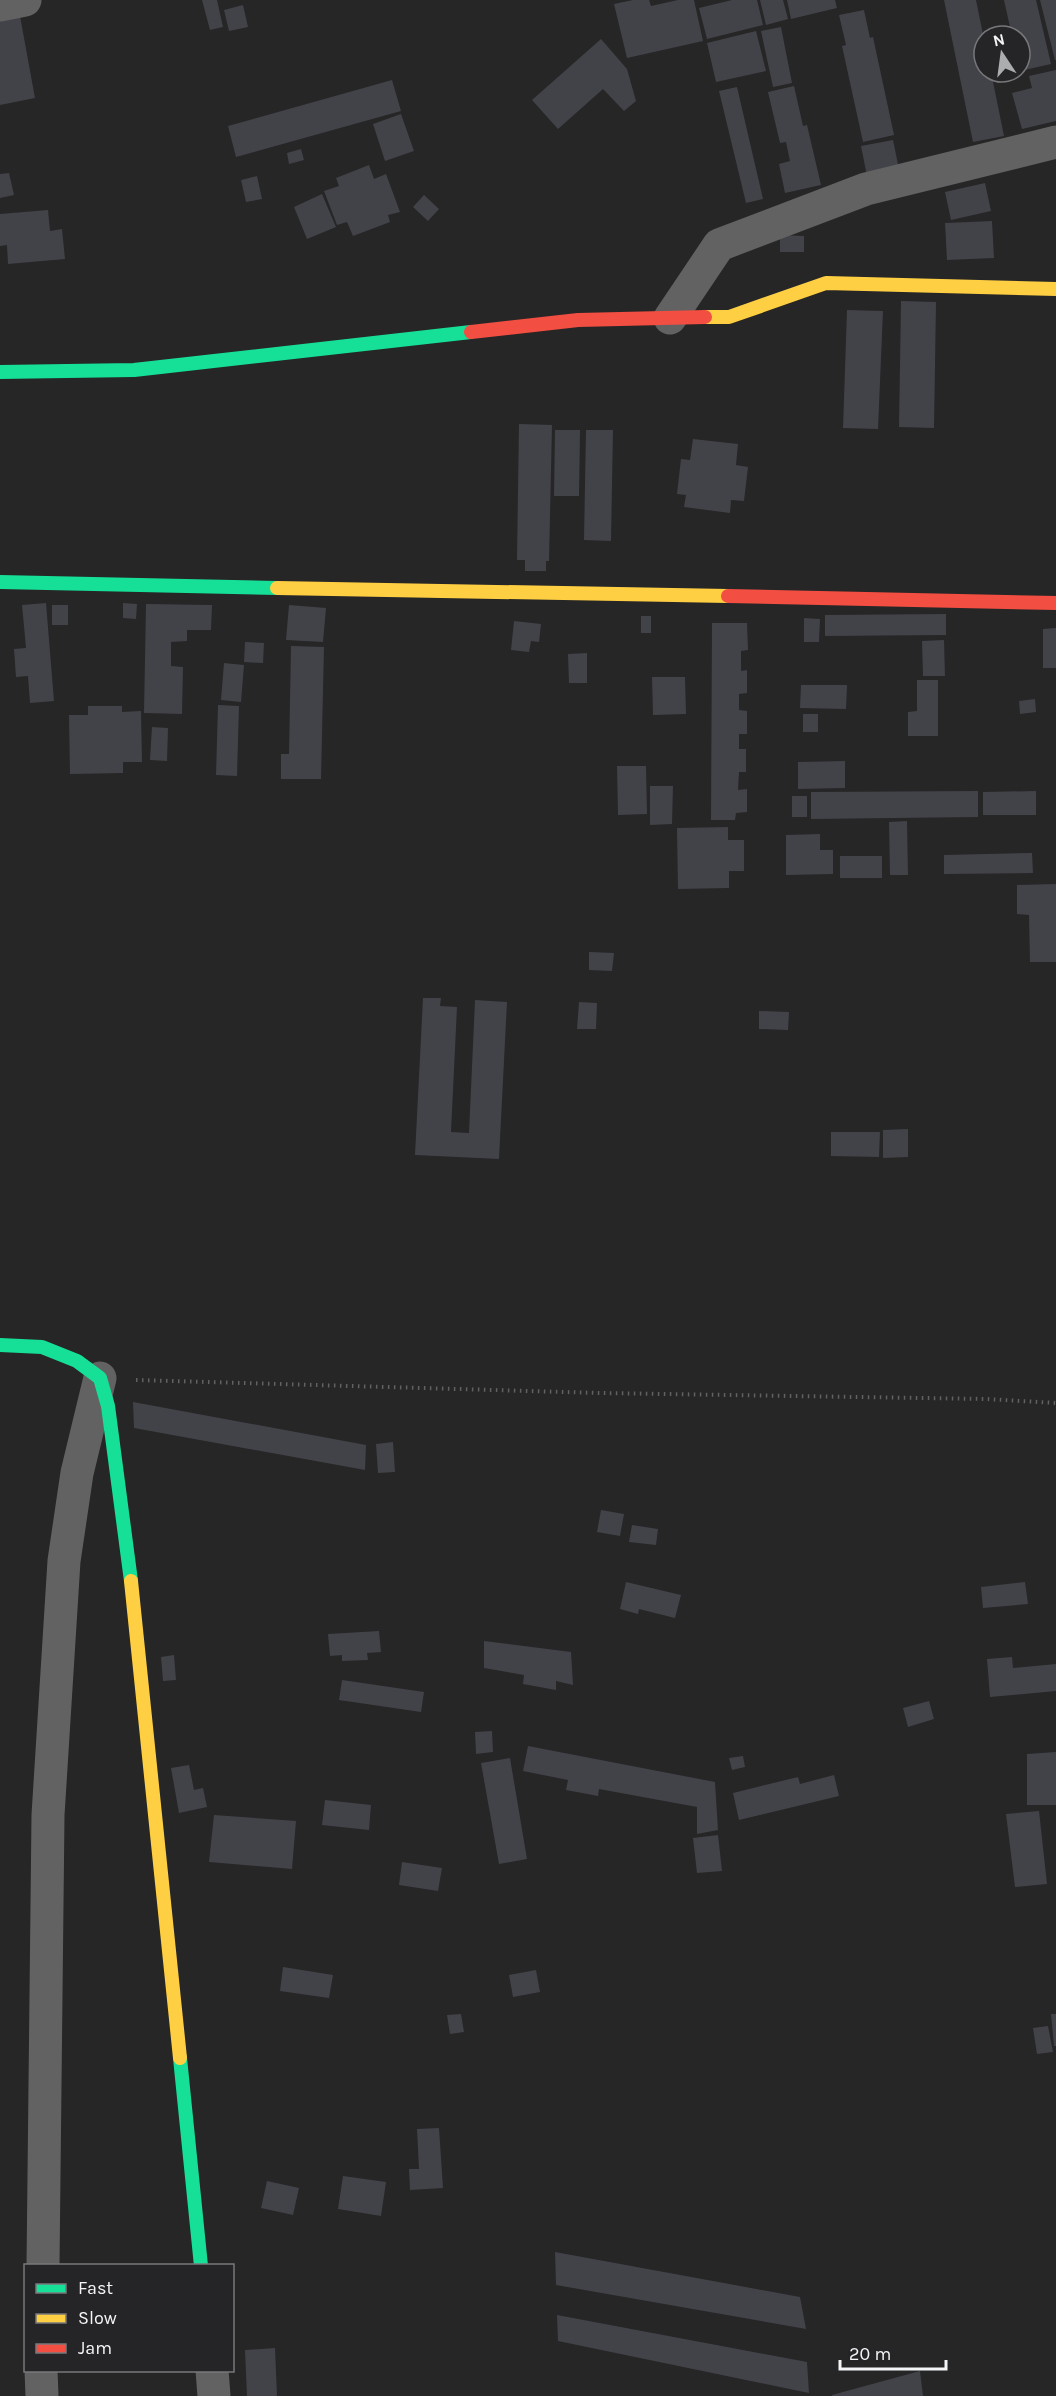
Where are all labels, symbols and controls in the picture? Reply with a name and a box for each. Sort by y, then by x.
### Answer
north arrow [972,24,1032,84]
text: N [991,29,1006,50]
legend [24,2264,234,2372]
text: Fast [78,2277,113,2299]
text: Slow [78,2307,117,2329]
scale bar [840,2333,946,2371]
text: Jam [78,2337,112,2359]
text: 20 m [849,2343,891,2365]

